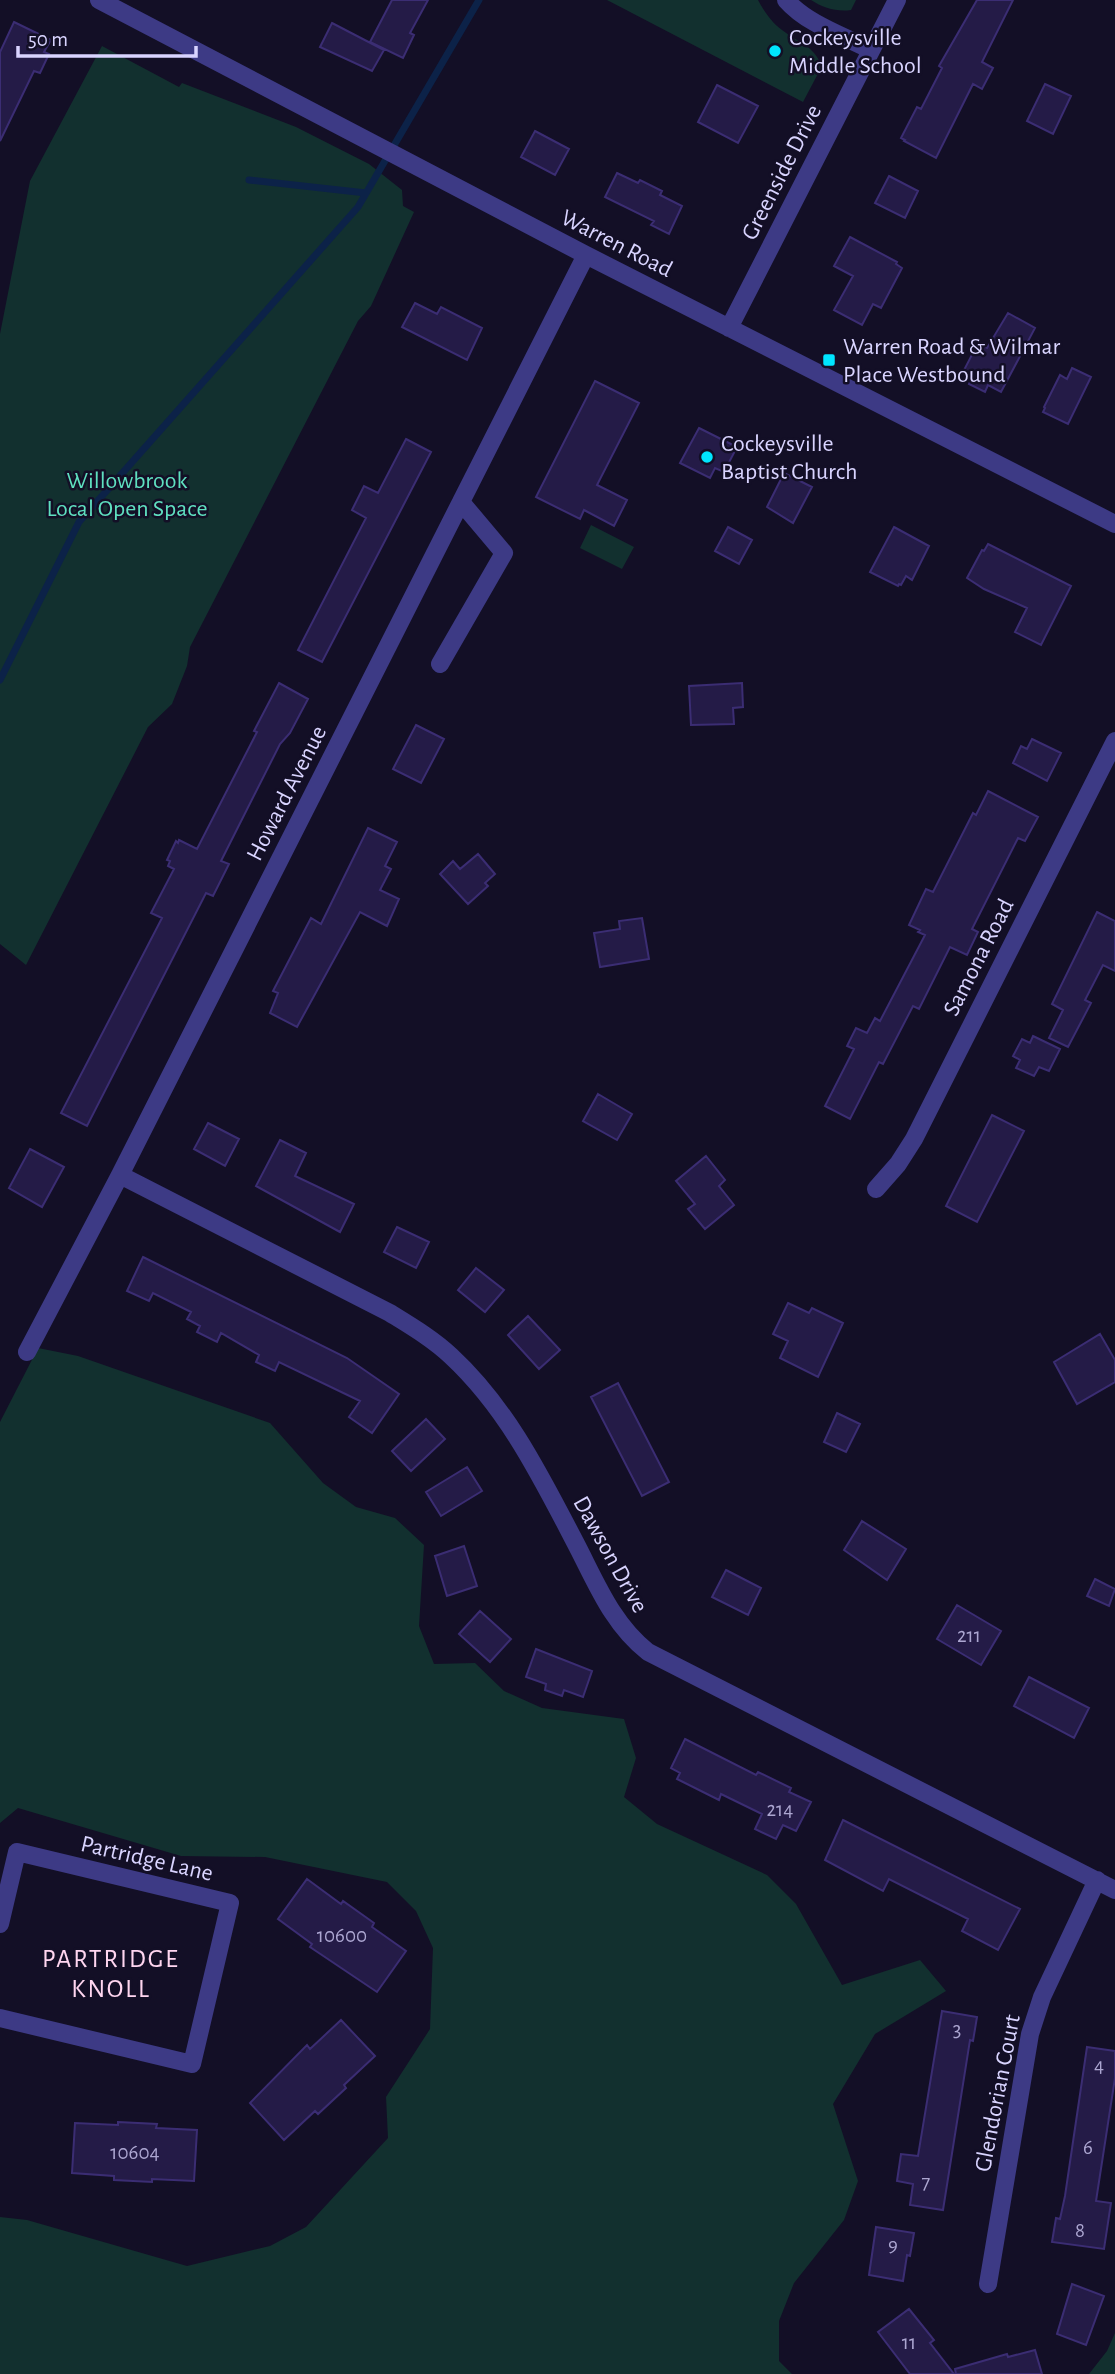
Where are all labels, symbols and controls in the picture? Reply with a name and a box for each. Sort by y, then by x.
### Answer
scale bar [18,14,196,58]
place label: Cockeysville Middle School [789,26,922,78]
text: 50 m [28,29,68,50]
marker: Cockeysville Middle School [767,43,783,59]
street label: Greenside Drive [738,101,826,244]
street label: Warren Road [557,206,676,282]
place label: Warren Road & Wilmar Place Westbound [843,335,1060,387]
marker: Warren Road & Wilmar Place Westbound [821,352,837,368]
place label: Cockeysville Baptist Church [721,432,858,484]
marker: Cockeysville Baptist Church [699,449,715,465]
park label: Willowbrook Local Open Space [46,469,208,521]
street label: Howard Avenue [243,722,331,865]
street label: Samona Road [939,895,1019,1020]
street label: Dawson Drive [568,1492,652,1617]
house number: 211 [957,1625,981,1646]
house number: 214 [767,1799,793,1820]
street label: Partridge Lane [78,1832,215,1886]
house number: 10600 [317,1925,367,1946]
district label: PARTRIDGE KNOLL [42,1946,180,2002]
street label: Glendorian Court [971,2012,1025,2174]
house number: 3 [953,2019,961,2040]
house number: 4 [1094,2055,1104,2076]
house number: 6 [1083,2137,1093,2158]
house number: 10604 [110,2142,160,2163]
house number: 7 [922,2172,931,2193]
house number: 8 [1075,2220,1085,2241]
house number: 9 [888,2234,898,2255]
house number: 11 [902,2332,916,2353]

